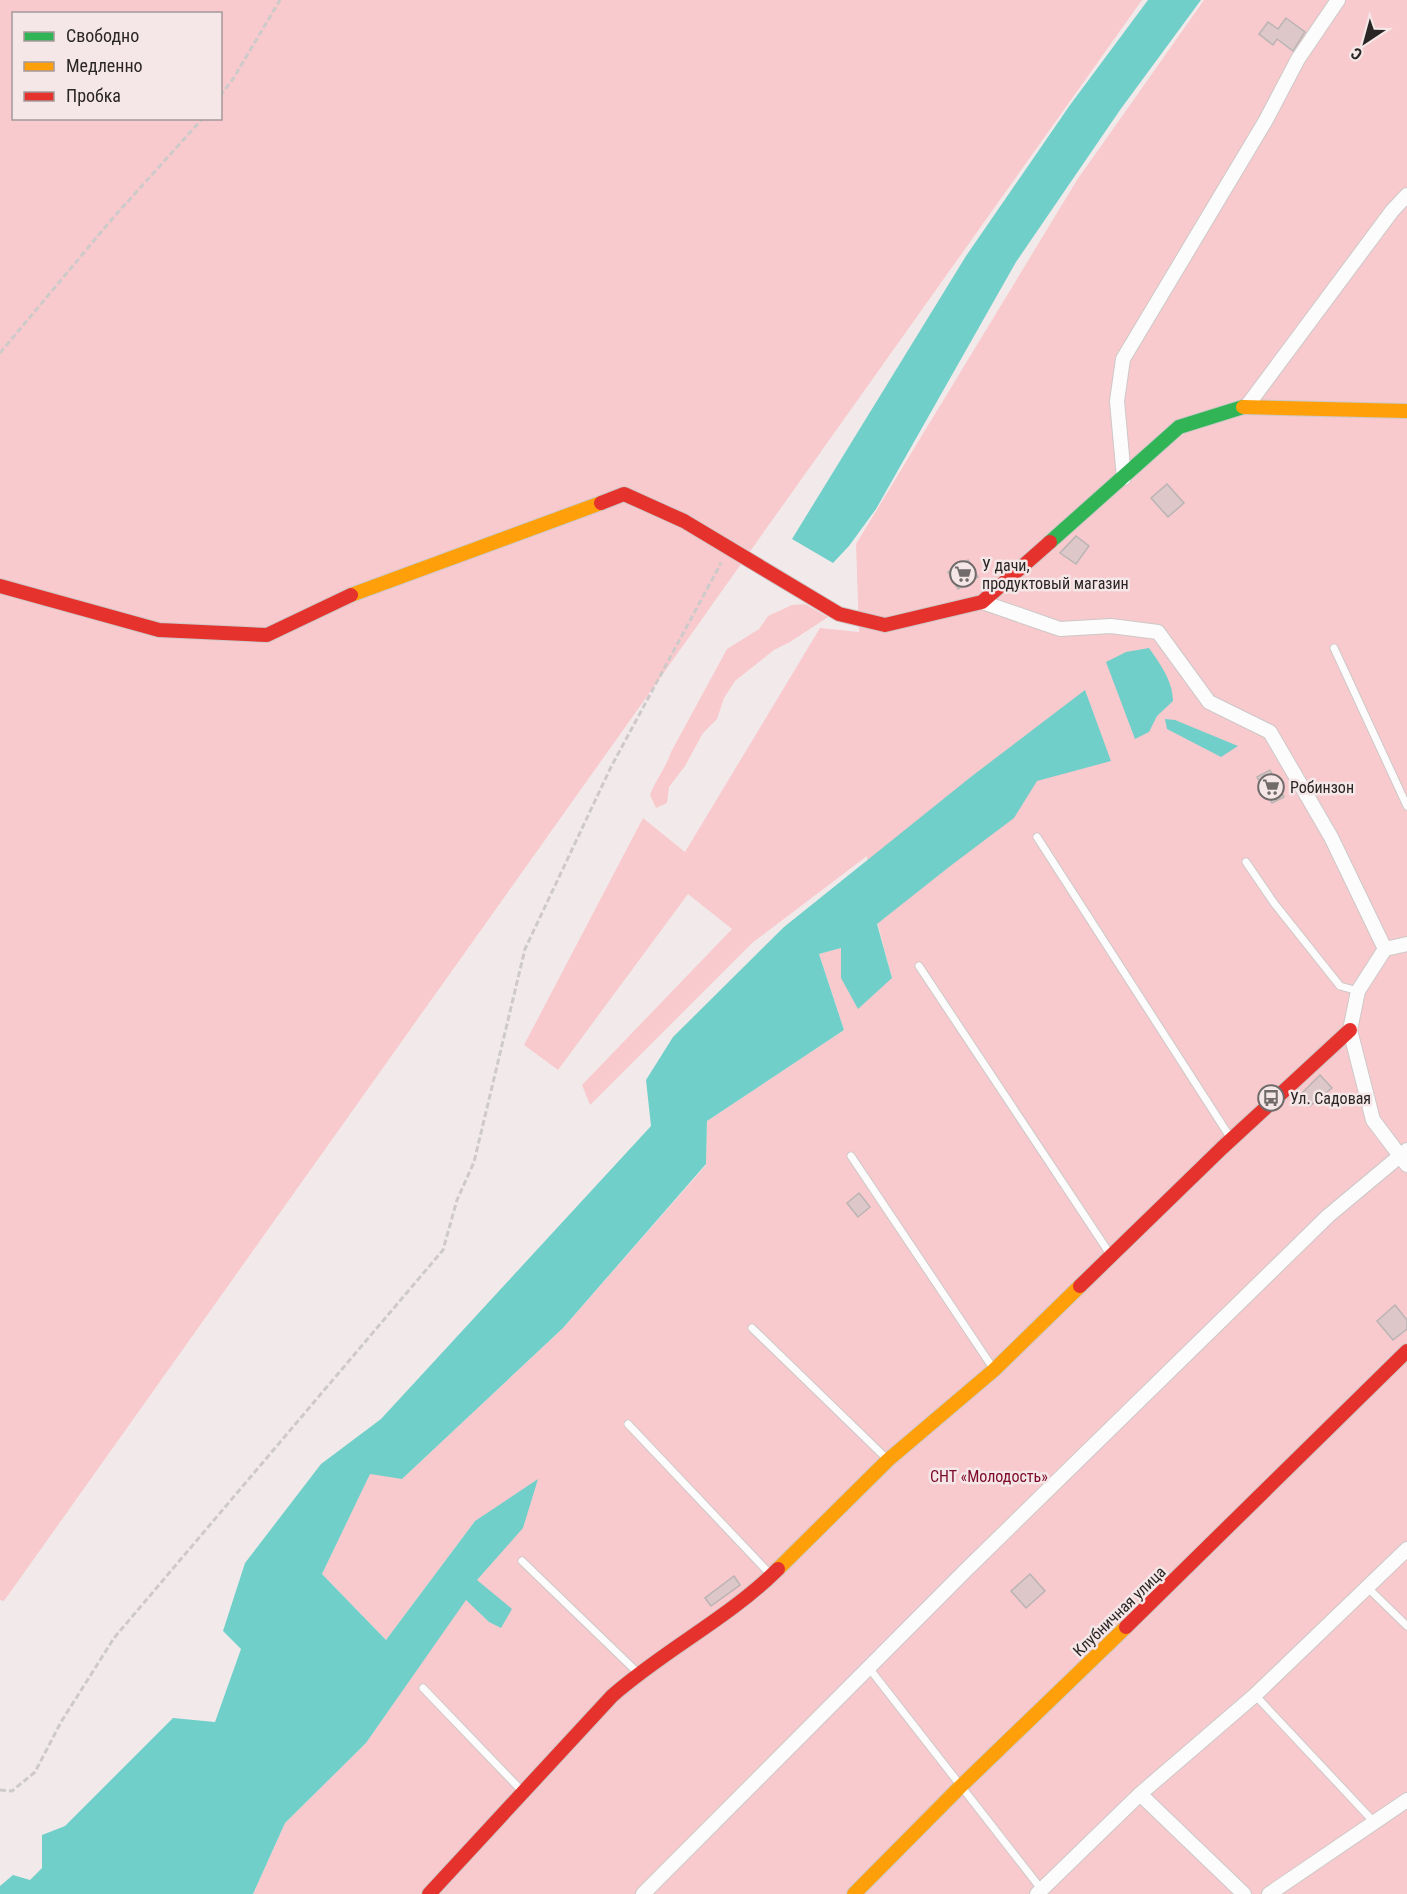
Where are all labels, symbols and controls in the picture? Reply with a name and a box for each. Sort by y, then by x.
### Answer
legend [12,12,222,120]
north arrow [1335,12,1395,72]
text: Свободно [66,25,139,46]
text: С [1347,43,1366,64]
text: Медленно [66,55,143,76]
text: Пробка [66,85,121,106]
place label: У дачи, продуктовый магазин [982,556,1129,593]
supermarket icon: У дачи, продуктовый магазин [948,559,978,589]
supermarket icon: Робинзон [1256,772,1286,802]
place label: Робинзон [1290,778,1354,797]
bus stop icon: Ул. Садовая [1256,1083,1286,1113]
place label: Ул. Садовая [1290,1089,1371,1108]
park label: СНТ «Молодость» [930,1467,1048,1486]
street label: Клубничная улица [1069,1562,1170,1660]

